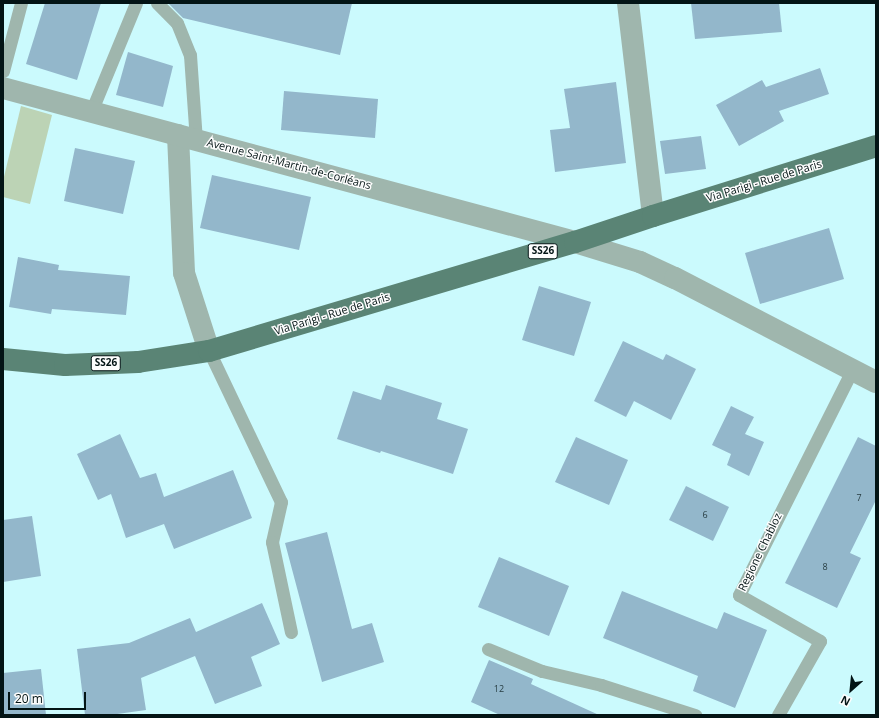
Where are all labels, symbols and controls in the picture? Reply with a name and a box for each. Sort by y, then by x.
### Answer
street label: Avenue Saint-Martin-de-Corléans [206,136,372,192]
street label: Via Parigi - Rue de Paris [705,157,823,205]
road number: SS26 [527,243,559,259]
street label: Via Parigi - Rue de Paris [273,290,391,338]
road number: SS26 [90,355,122,371]
house number: 7 [856,493,862,503]
house number: 6 [702,510,708,520]
street label: Regione Chabloz [735,511,785,593]
house number: 8 [822,562,828,572]
north arrow [831,670,871,710]
scale bar [10,684,88,710]
house number: 12 [494,684,504,694]
text: 20 m [15,690,43,707]
text: N [838,692,853,710]

